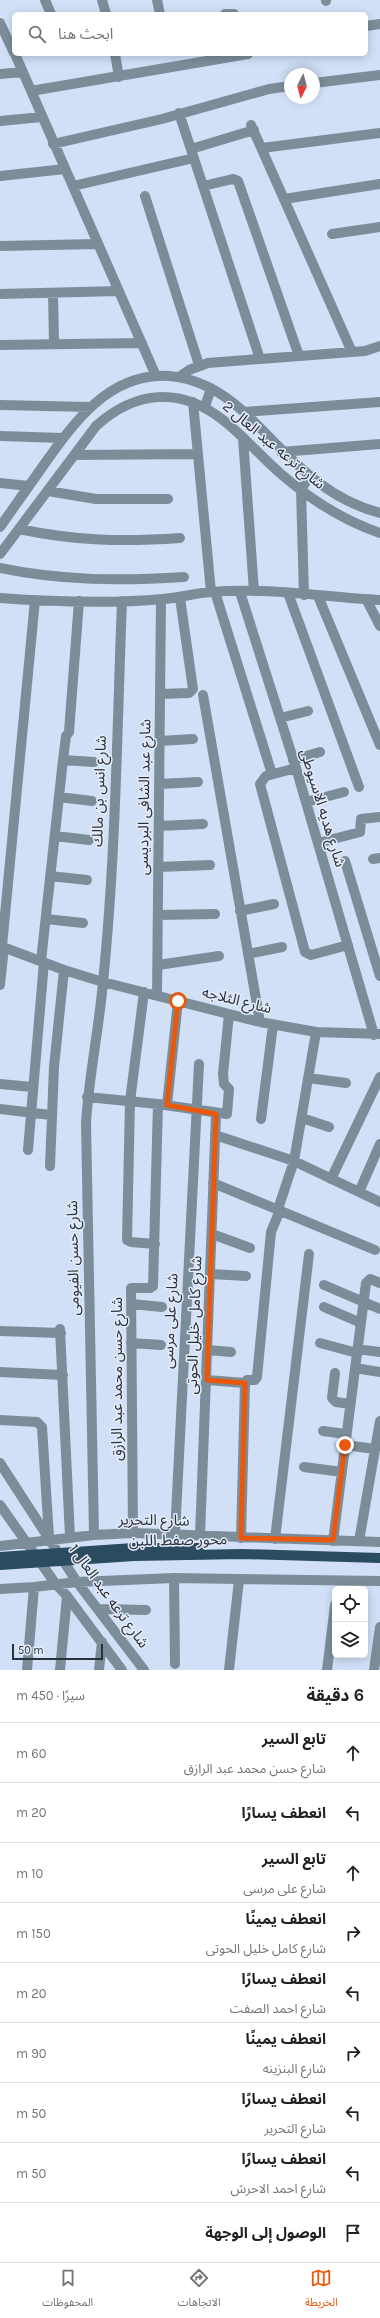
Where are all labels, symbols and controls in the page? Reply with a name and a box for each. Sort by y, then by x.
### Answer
search box [12,12,368,56]
icon: search [26,23,48,45]
text: ابحث هنا [58,25,113,43]
north arrow [284,68,320,104]
street label: شارع ترعه عبد العال 2 [217,397,329,495]
street label: شارع عبد الشافى البرديسى [134,718,157,875]
street label: شارع انس بن مالك [88,735,113,847]
street label: شارع هديه الاسيوطى [294,747,350,870]
street label: شارع الثلاجه [200,983,274,1020]
route start [169,992,187,1010]
street label: شارع حسن الفيومى [63,1200,86,1316]
street label: شارع كامل خليل الحوتى [183,1255,208,1395]
street label: شارع على مرسى [159,1273,184,1369]
street label: شارع حسن محمد عبد الرازق [108,1297,129,1461]
route end [336,1436,354,1454]
street label: شارع التحرير [117,1510,190,1533]
street label: محور صفط اللبن [129,1530,227,1550]
street label: شارع ترعه عبد العال 1 [63,1541,153,1653]
map controls [332,1586,368,1658]
button: locate [332,1586,368,1622]
button: layers [332,1622,368,1658]
scale bar [12,1642,103,1661]
text: 50 m [18,1644,44,1657]
text: 6 دقيقة [307,1685,364,1705]
text: سيرًا · 450 m [16,1688,85,1703]
text: تابع السير [262,1730,326,1748]
icon: ahead [342,1742,364,1764]
text: 60 m [16,1746,46,1761]
text: شارع حسن محمد عبد الرازق [184,1761,326,1776]
icon: left [342,1802,364,1824]
text: انعطف يسارًا [242,1804,326,1822]
text: 20 m [16,1805,47,1820]
text: تابع السير [262,1850,326,1868]
icon: ahead [342,1862,364,1884]
text: 10 m [16,1866,43,1881]
text: شارع على مرسى [243,1881,326,1896]
text: انعطف يمينًا [246,1910,326,1928]
icon: right [342,1922,364,1944]
text: 150 m [16,1926,51,1941]
text: شارع كامل خليل الحوتى [206,1941,326,1956]
text: انعطف يسارًا [242,1970,326,1988]
icon: left [342,1982,364,2004]
text: 20 m [16,1986,47,2001]
text: شارع احمد الصفت [230,2001,326,2016]
text: انعطف يمينًا [246,2030,326,2048]
icon: right [342,2042,364,2064]
text: 90 m [16,2046,47,2061]
text: شارع البنزينه [263,2061,326,2076]
text: انعطف يسارًا [242,2090,326,2108]
icon: left [342,2102,364,2124]
text: 50 m [16,2106,46,2121]
text: شارع التحرير [264,2121,326,2136]
text: انعطف يسارًا [242,2150,326,2168]
icon: left [342,2162,364,2184]
text: 50 m [16,2166,46,2181]
text: شارع احمد الاحرش [231,2181,326,2196]
icon: arrive [342,2222,364,2244]
text: الوصول إلى الوجهة [205,2224,326,2242]
tab: المحفوظات [42,2267,93,2314]
tab: الاتجاهات [178,2267,221,2314]
tab: الخريطة [305,2267,338,2314]

